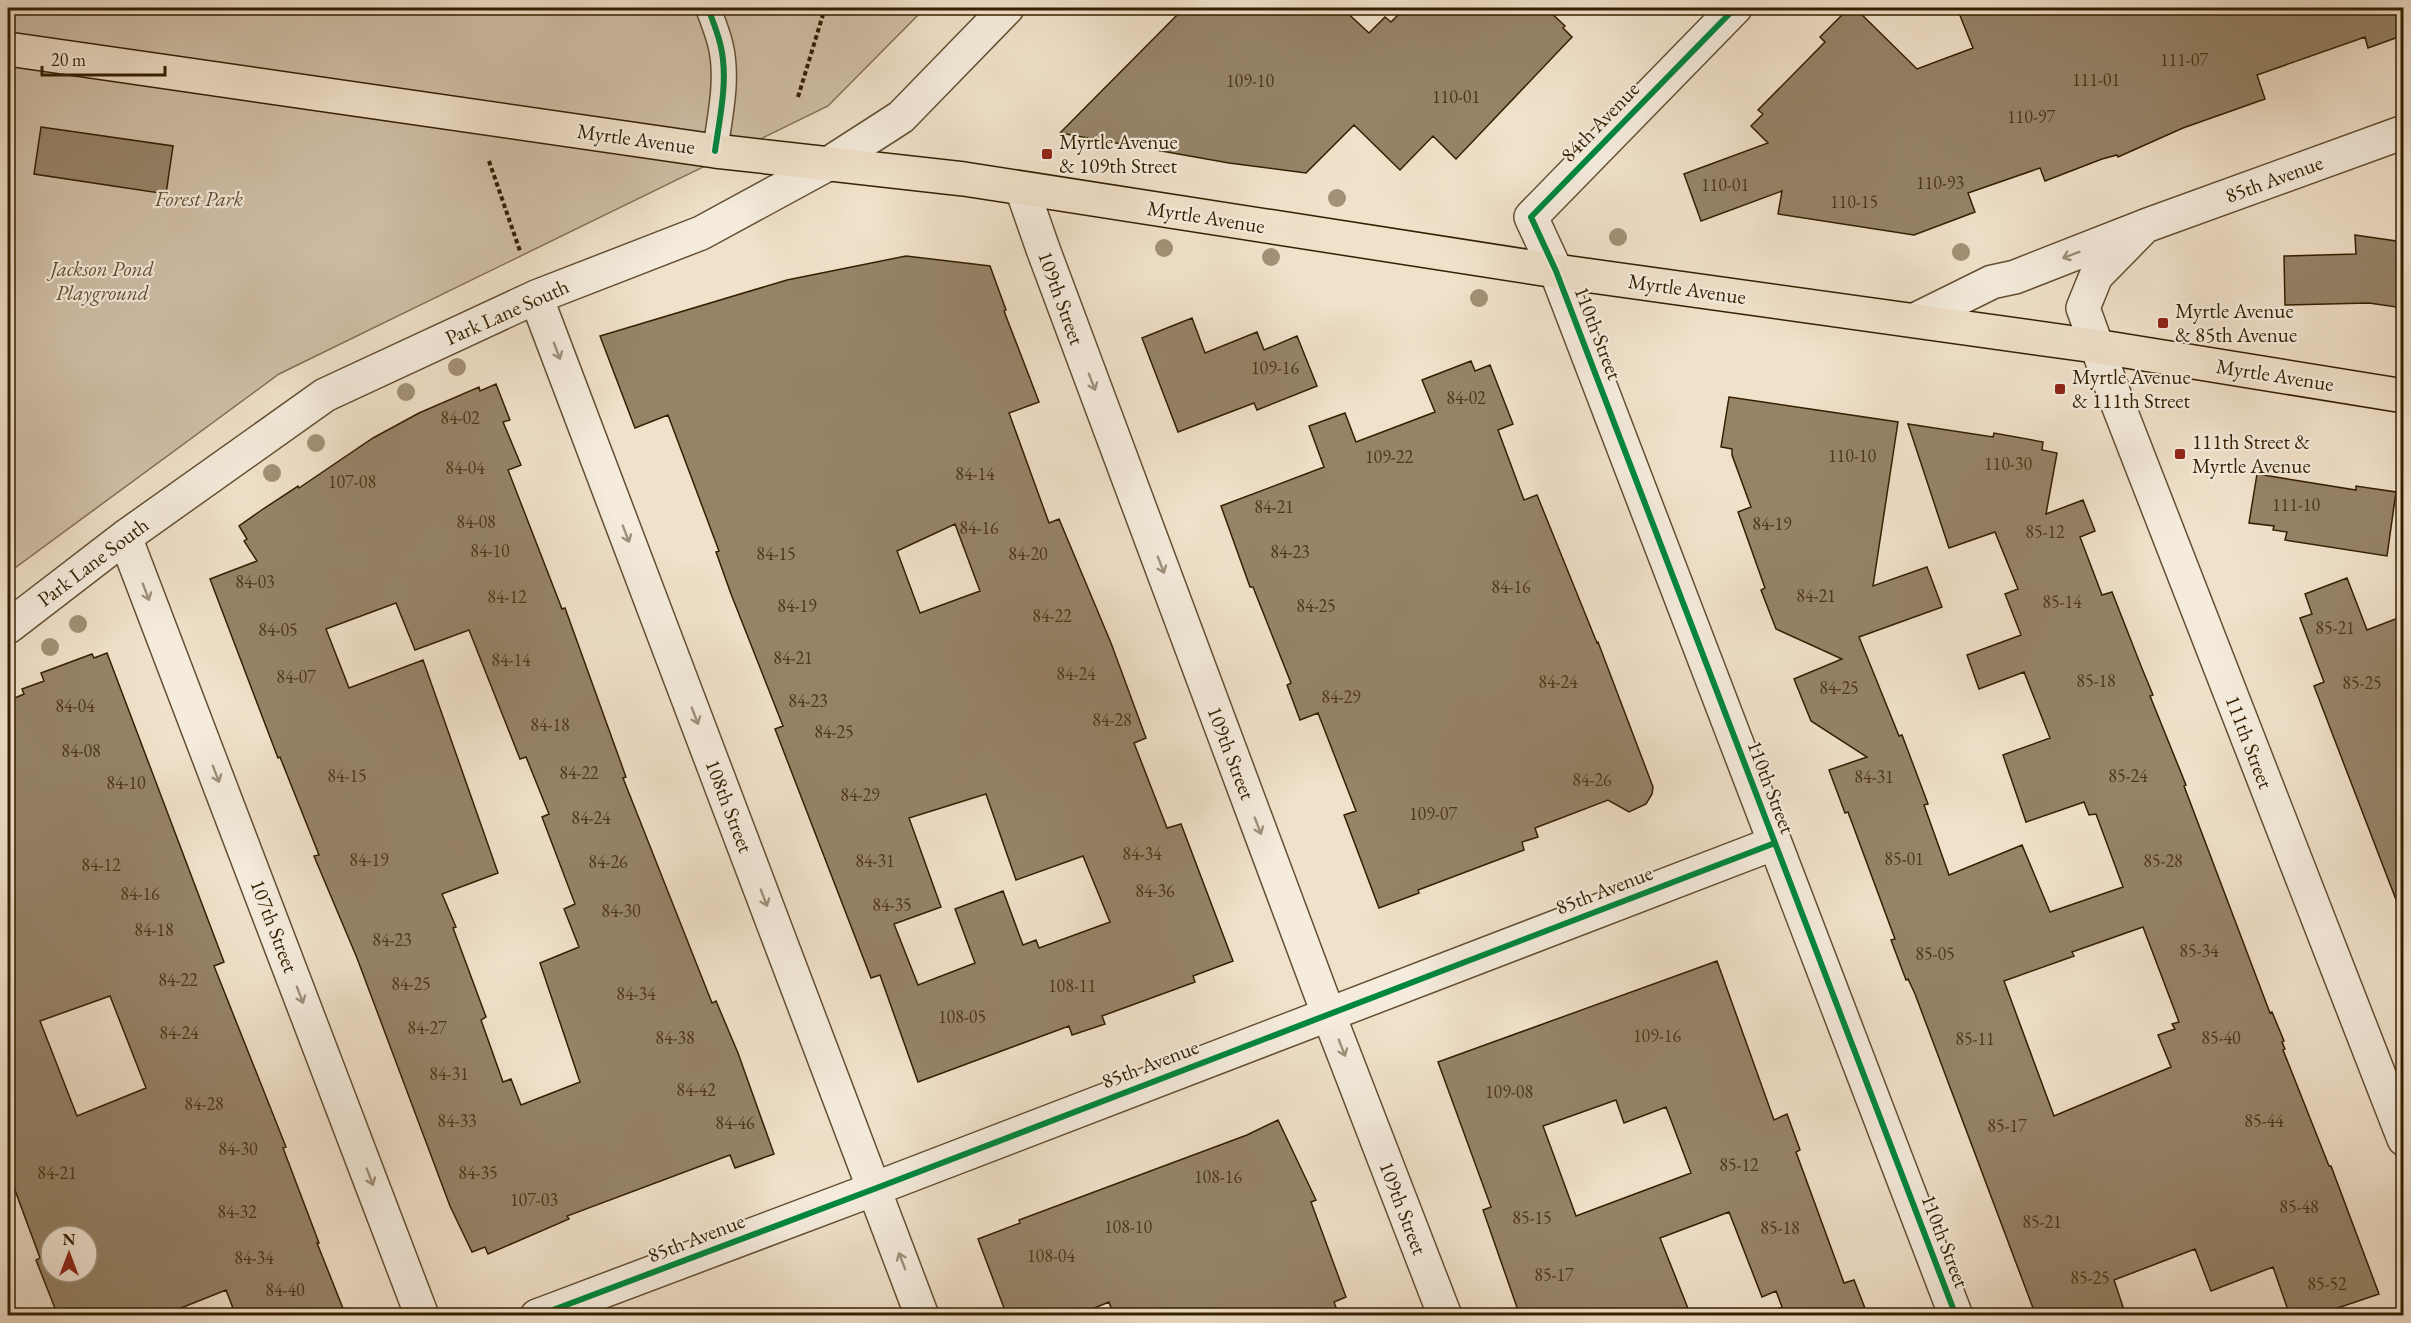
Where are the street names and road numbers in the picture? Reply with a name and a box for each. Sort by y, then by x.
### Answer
street label: 84th Avenue [1554,76,1645,168]
street label: Myrtle Avenue [575,117,697,160]
street label: 85th Avenue [2221,148,2326,209]
street label: Myrtle Avenue [1145,194,1267,239]
street label: 109th Street [1032,247,1091,349]
street label: Myrtle Avenue [1626,267,1748,310]
street label: Park Lane South [441,272,573,351]
street label: 110th Street [1568,282,1629,384]
street label: Myrtle Avenue [2214,352,2336,397]
street label: Park Lane South [32,511,154,612]
street label: 111th Street [2219,691,2280,793]
street label: 109th Street [1201,702,1262,804]
street label: 110th Street [1741,736,1802,838]
street label: 108th Street [699,755,760,857]
street label: 85th Avenue [1551,859,1656,920]
street label: 107th Street [244,875,305,977]
street label: 85th Avenue [1097,1033,1202,1094]
street label: 109th Street [1373,1157,1434,1259]
street label: 110th Street [1915,1190,1976,1292]
street label: 85th Avenue [643,1207,748,1268]

